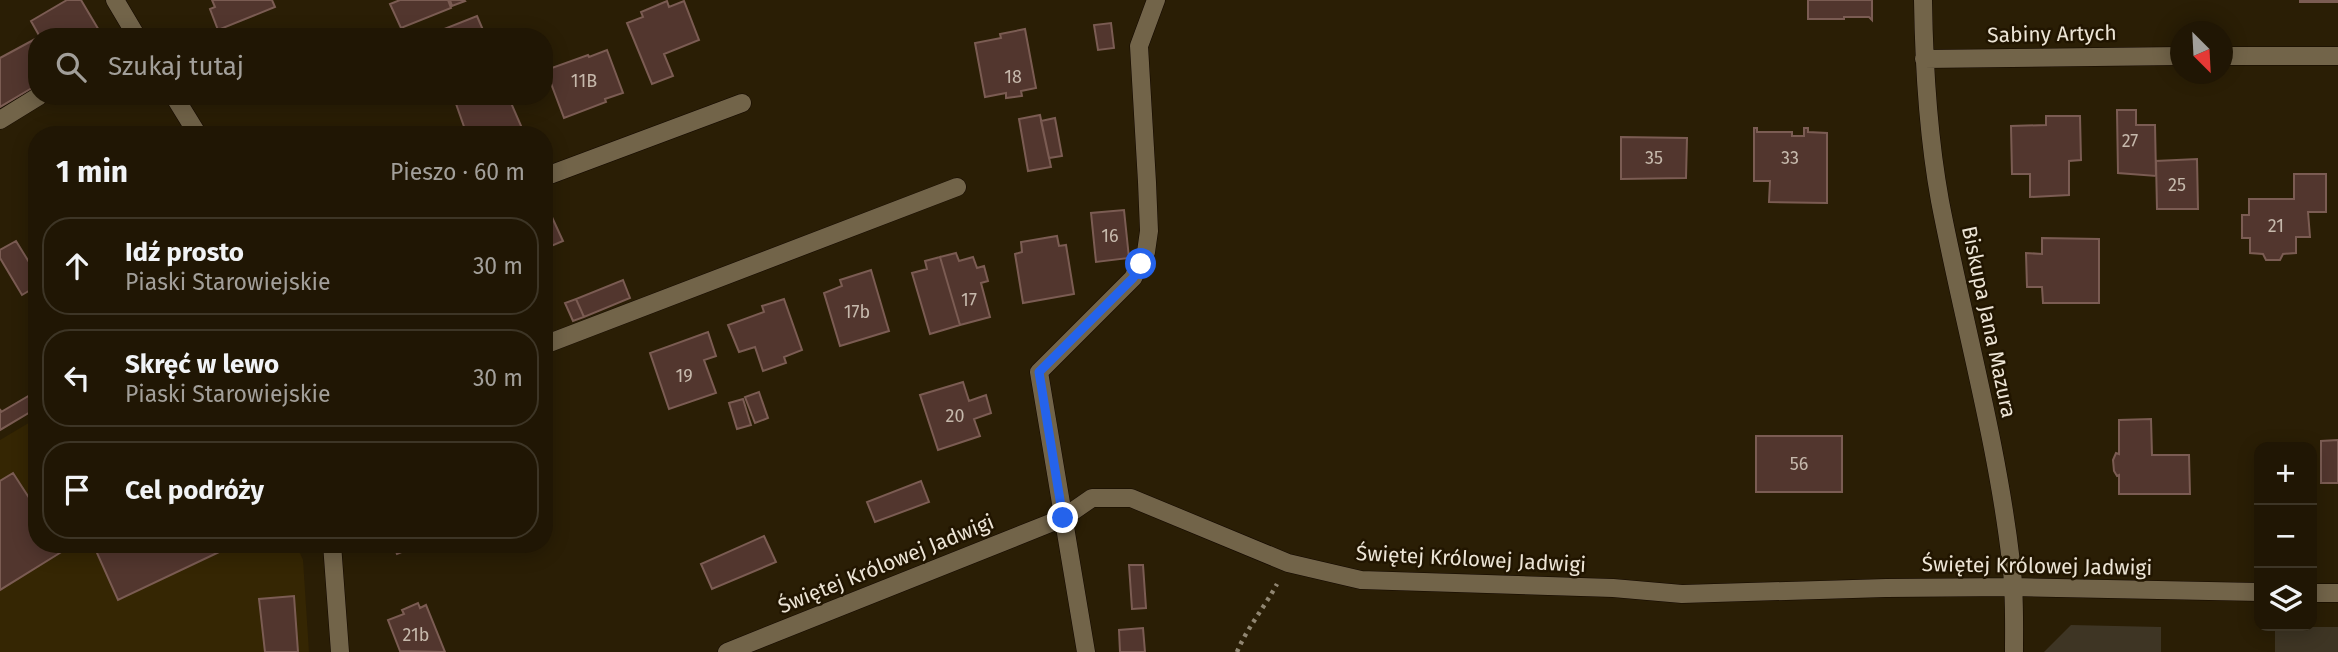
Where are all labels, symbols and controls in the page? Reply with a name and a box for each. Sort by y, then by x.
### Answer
street label: Sabiny Artych [1987,20,2117,48]
north arrow [2170,21,2233,84]
search box [28,28,553,105]
icon: search [52,48,90,86]
text: Szukaj tutaj [108,51,244,82]
house number: 18 [1004,66,1022,88]
house number: 11B [571,70,597,92]
house number: 27 [2122,130,2138,152]
house number: 35 [1645,147,1663,169]
house number: 33 [1781,147,1799,169]
text: 1 min [56,154,128,190]
text: Pieszo · 60 m [390,158,525,186]
house number: 25 [2168,174,2186,196]
house number: 21 [2268,215,2284,237]
street label: Biskupa Jana Mazura [1956,224,2022,420]
house number: 16 [1101,225,1119,247]
text: Idź prosto [125,237,244,268]
icon: ahead [58,247,96,285]
route start [1125,248,1156,279]
text: 30 m [473,252,523,280]
text: Piaski Starowiejskie [125,268,331,296]
house number: 17 [961,289,977,311]
house number: 17b [844,301,870,323]
text: Skręć w lewo [125,349,279,380]
icon: left [58,359,96,397]
text: 30 m [473,364,523,392]
house number: 19 [675,365,693,387]
text: Piaski Starowiejskie [125,380,331,408]
house number: 20 [946,405,964,427]
map controls [2254,442,2317,631]
button: + [2254,442,2317,505]
house number: 56 [1790,453,1808,475]
icon: arrive [58,471,96,509]
text: Cel podróży [125,475,264,506]
route end [1047,502,1078,533]
button: − [2254,505,2317,568]
street label: Świętej Królowej Jadwigi [774,509,998,619]
street label: Świętej Królowej Jadwigi [1355,540,1587,578]
street label: Świętej Królowej Jadwigi [1921,551,2153,581]
button: layers [2254,568,2317,631]
house number: 21b [403,624,429,646]

